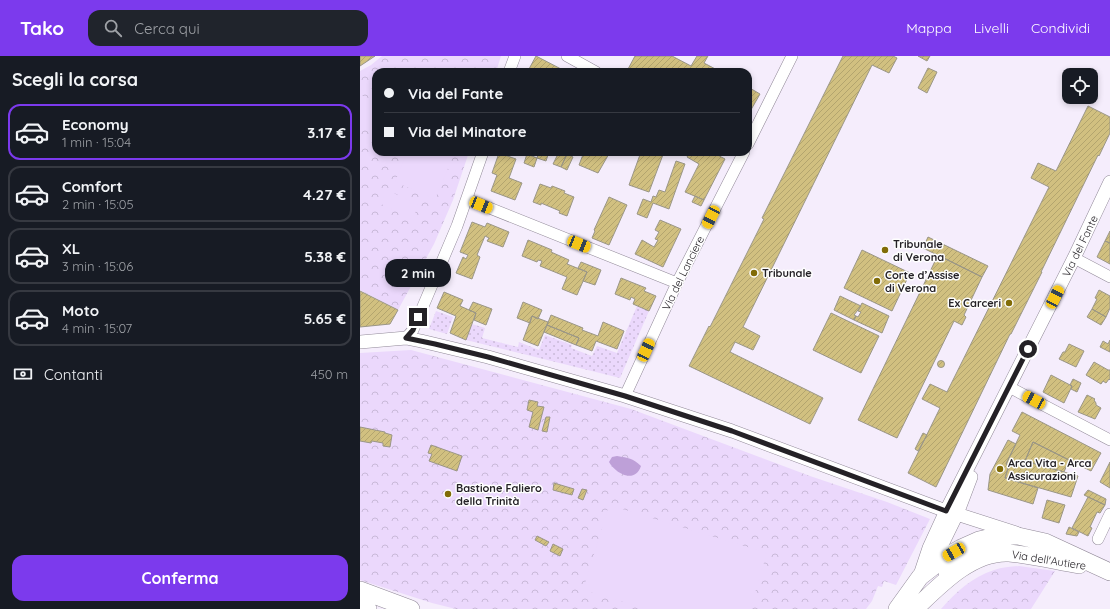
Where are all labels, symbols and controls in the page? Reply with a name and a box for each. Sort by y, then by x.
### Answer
search box [88,10,368,46]
text: Tako [20,16,64,40]
icon: search [102,17,124,39]
text: Cerca qui [134,19,200,38]
text: Mappa [906,19,952,37]
text: Livelli [974,19,1009,37]
text: Condividi [1031,19,1090,37]
text: Scegli la corsa [12,68,138,91]
map controls [1062,68,1098,104]
button: locate [1062,68,1098,104]
text: Via del Fante [408,84,503,103]
icon: car [14,114,50,150]
text: Economy [62,115,129,134]
text: Via del Minatore [408,122,527,141]
text: 3.17 € [307,123,346,142]
text: 1 min · 15:04 [62,134,131,150]
icon: car [14,176,50,212]
text: Comfort [62,177,123,196]
text: 4.27 € [303,185,346,204]
car [468,195,494,215]
text: 2 min · 15:05 [62,196,134,212]
car [700,204,722,230]
street label: Via del Fante [1059,213,1101,279]
street label: Via del Lanciere [659,233,707,313]
car [566,234,592,254]
place label: Tribunale di Verona [893,237,944,264]
icon: car [14,238,50,274]
text: XL [62,239,80,258]
marker: Tribunale di Verona [880,245,890,255]
text: 5.38 € [304,247,346,266]
text: 3 min · 15:06 [62,258,133,274]
callout: 2 min [385,259,451,287]
text: 2 min [401,265,435,281]
place label: Tribunale [762,266,812,280]
marker: Tribunale [749,268,759,278]
place label: Corte d’Assise di Verona [885,268,960,295]
marker: Corte d’Assise di Verona [872,276,882,286]
car [1044,284,1066,310]
place label: Ex Carceri [948,296,1001,310]
marker: Ex Carceri [1004,298,1014,308]
icon: car [14,300,50,336]
text: Moto [62,301,99,320]
route end [409,308,427,326]
text: 5.65 € [304,309,346,328]
text: 4 min · 15:07 [62,320,132,336]
car [635,337,657,363]
route start [1019,340,1037,358]
icon: cash [12,363,34,385]
text: Contanti [44,365,103,384]
text: 450 m [311,366,348,382]
car [1021,389,1047,411]
place label: Arca Vita - Arca Assicurazioni [1008,456,1092,483]
marker: Arca Vita - Arca Assicurazioni [995,464,1005,474]
place label: Bastione Faliero della Trinità [456,481,542,508]
marker: Bastione Faliero della Trinità [443,489,453,499]
car [941,541,967,563]
street label: Via dell'Autiere [1011,547,1087,573]
button: Conferma [12,555,348,601]

